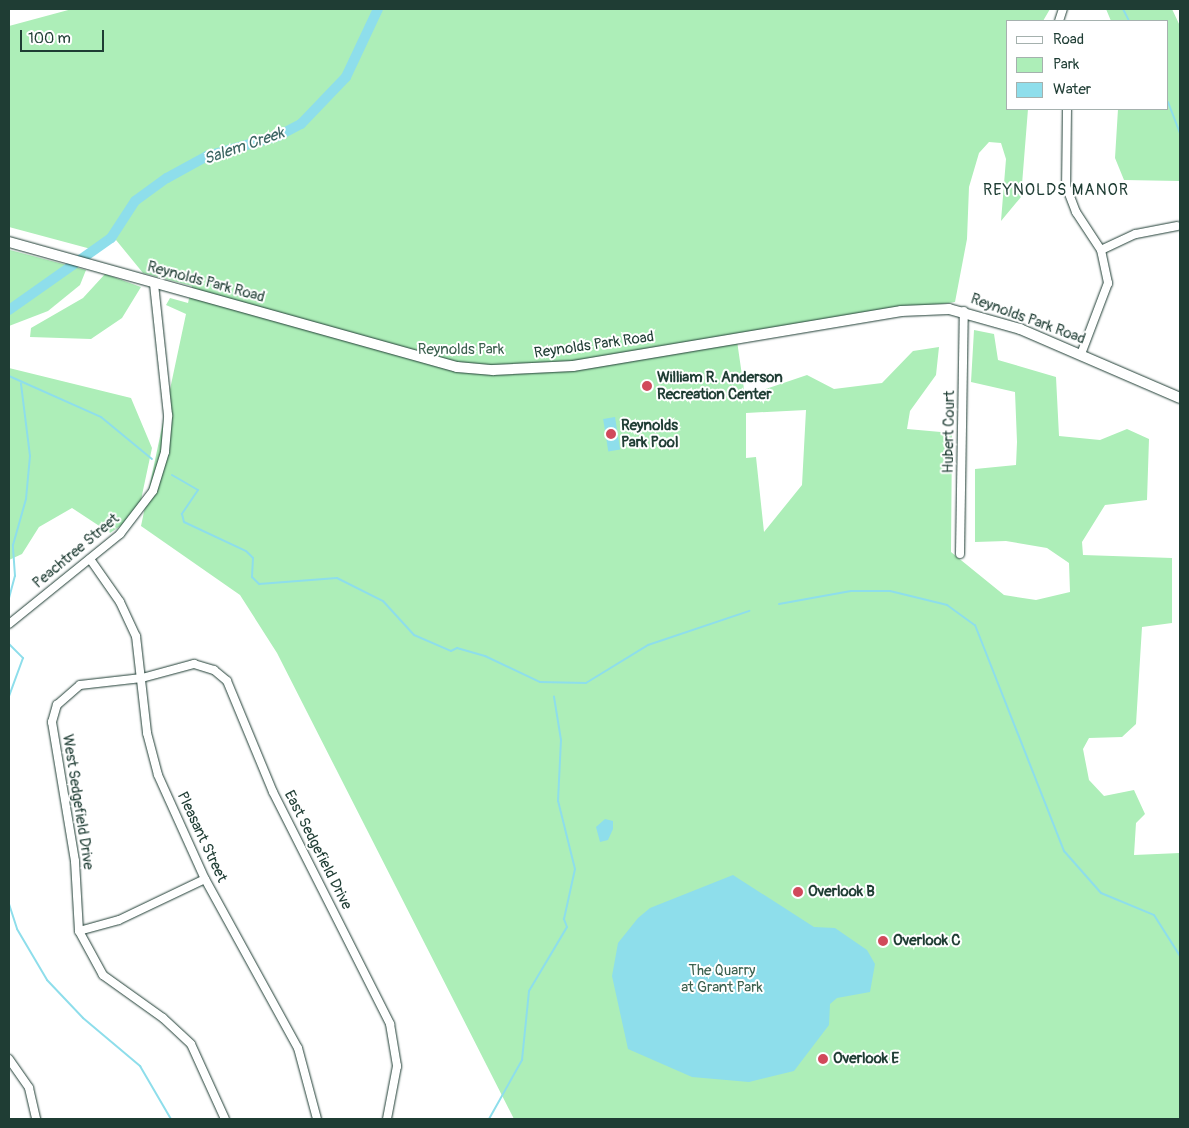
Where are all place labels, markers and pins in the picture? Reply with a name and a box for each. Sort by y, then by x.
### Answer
place label: William R. Anderson Recreation Center [657,368,783,403]
marker: William R. Anderson Recreation Center [641,380,653,392]
place label: Reynolds Park Pool [621,416,678,451]
marker: Reynolds Park Pool [605,428,617,440]
place label: Overlook B [808,883,875,901]
marker: Overlook B [792,886,804,898]
place label: Overlook C [893,932,960,950]
marker: Overlook C [877,935,889,947]
place label: Overlook E [833,1050,899,1068]
marker: Overlook E [817,1053,829,1065]

